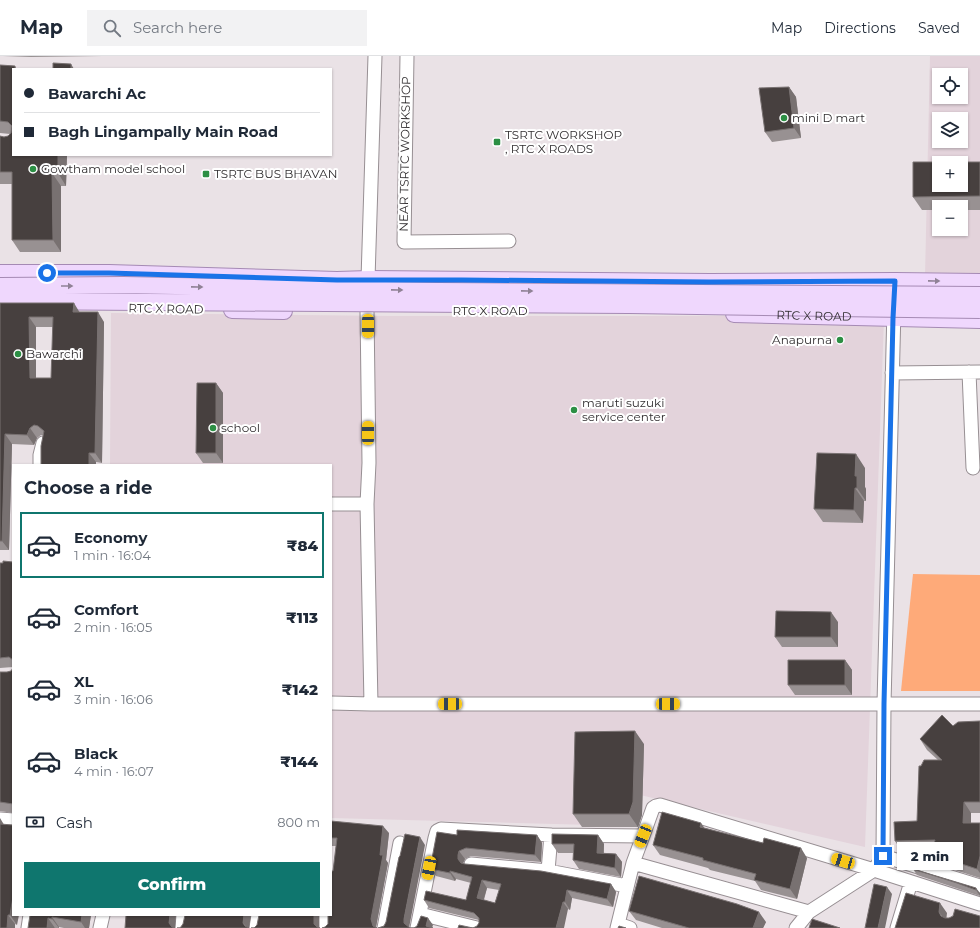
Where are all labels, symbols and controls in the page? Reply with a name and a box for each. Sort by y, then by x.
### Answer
search box [87,10,367,46]
text: Map [20,16,63,39]
icon: search [101,17,123,39]
text: Search here [133,18,222,37]
text: Map [771,19,802,37]
text: Directions [824,19,896,37]
text: Saved [918,19,960,37]
map controls [932,68,968,236]
button: locate [932,68,968,104]
street label: NEAR TSRTC WORKSHOP [396,76,413,232]
text: Bawarchi Ac [48,84,146,103]
place label: mini D mart [792,110,865,125]
button: layers [932,112,968,148]
marker: mini D mart [779,113,789,123]
text: Bagh Lingampally Main Road [48,122,278,141]
place label: TSRTC WORKSHOP , RTC X ROADS [505,127,622,156]
marker: TSRTC WORKSHOP , RTC X ROADS [492,137,502,147]
button: + [932,156,968,192]
place label: Gowtham model school [41,161,185,176]
marker: Gowtham model school [28,164,38,174]
place label: TSRTC BUS BHAVAN [214,166,337,181]
marker: TSRTC BUS BHAVAN [201,169,211,179]
button: − [932,200,968,236]
route start [38,264,56,282]
one-way arrow [928,278,940,285]
one-way arrow [61,283,74,289]
one-way arrow [191,284,204,290]
one-way arrow [391,287,404,293]
one-way arrow [521,288,533,295]
street label: RTC X ROAD [128,300,204,317]
street label: RTC X ROAD [452,303,528,318]
street label: RTC X ROAD [776,307,852,324]
car [362,314,374,338]
place label: Anapurna [772,332,832,347]
marker: Anapurna [835,335,845,345]
place label: Bawarchi [26,346,82,361]
marker: Bawarchi [13,349,23,359]
place label: maruti suzuki service center [582,395,666,424]
marker: maruti suzuki service center [569,405,579,415]
place label: school [221,420,260,435]
car [362,421,374,445]
marker: school [208,423,218,433]
text: Choose a ride [24,477,152,499]
icon: car [26,527,62,563]
text: Economy [74,528,147,547]
text: ₹84 [287,536,318,555]
text: 1 min · 16:04 [74,547,151,563]
icon: car [26,599,62,635]
text: Comfort [74,600,139,619]
text: ₹113 [286,608,318,627]
text: 2 min · 16:05 [74,619,152,635]
icon: car [26,671,62,707]
text: XL [74,672,93,691]
text: ₹142 [281,680,318,699]
text: 3 min · 16:06 [74,691,153,707]
car [438,698,462,710]
car [656,698,680,710]
icon: car [26,743,62,779]
text: Black [74,744,118,763]
text: ₹144 [280,752,318,771]
text: 4 min · 16:07 [74,763,154,779]
icon: cash [24,811,46,833]
text: Cash [56,813,93,832]
text: 800 m [277,814,320,830]
car [633,823,653,849]
callout: 2 min [897,842,963,870]
route end [874,847,892,865]
text: 2 min [911,848,949,864]
car [830,852,856,870]
car [421,855,437,881]
button: Confirm [24,862,320,908]

